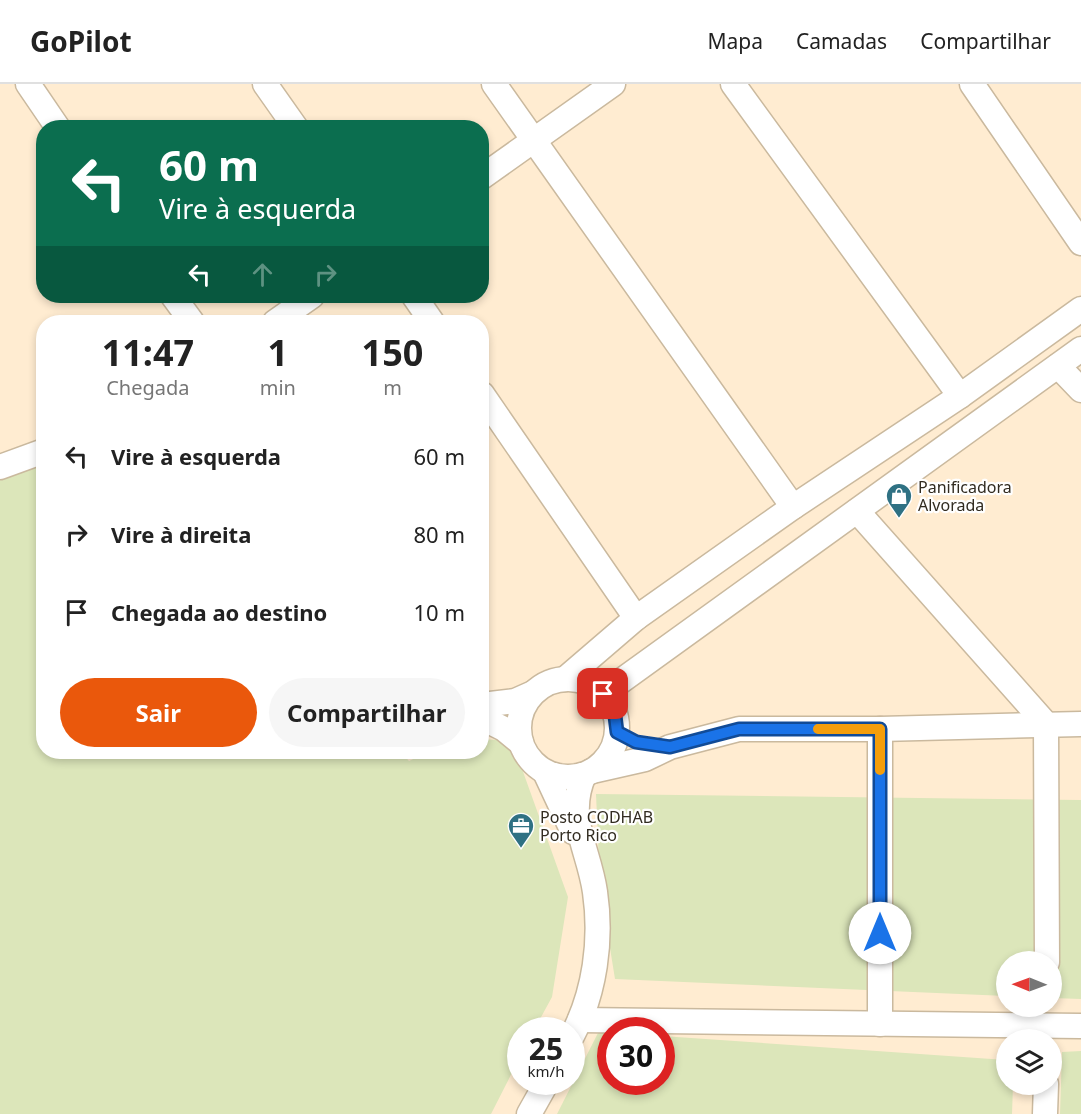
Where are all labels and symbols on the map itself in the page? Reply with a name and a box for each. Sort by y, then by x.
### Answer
place label: Panificadora Alvorada [918,476,1012,516]
shop icon: Panificadora Alvorada [884,481,914,519]
pin [577,668,628,719]
place label: Posto CODHAB Porto Rico [540,806,653,846]
office icon: Posto CODHAB Porto Rico [506,811,536,849]
position arrow [848,901,912,965]
north arrow [996,951,1062,1017]
speed limit sign: 30 [597,1017,675,1095]

